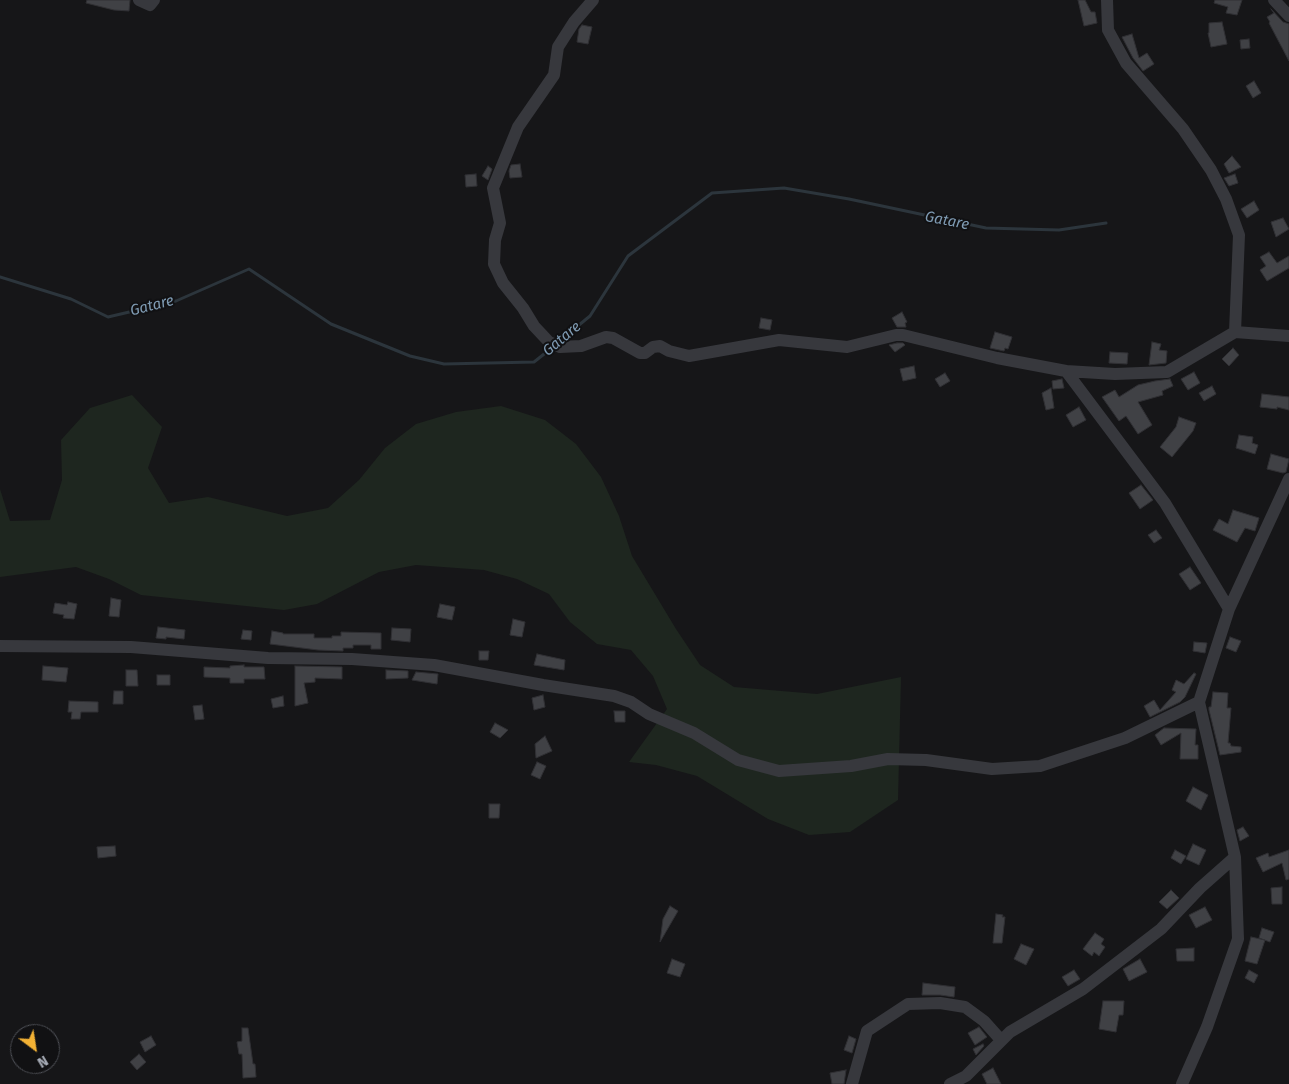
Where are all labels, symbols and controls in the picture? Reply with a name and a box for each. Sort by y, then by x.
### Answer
water label: Gatare [923,208,971,234]
water label: Gatare [128,292,176,320]
water label: Gatare [539,318,585,360]
north arrow [10,1024,60,1074]
text: N [34,1052,51,1071]

